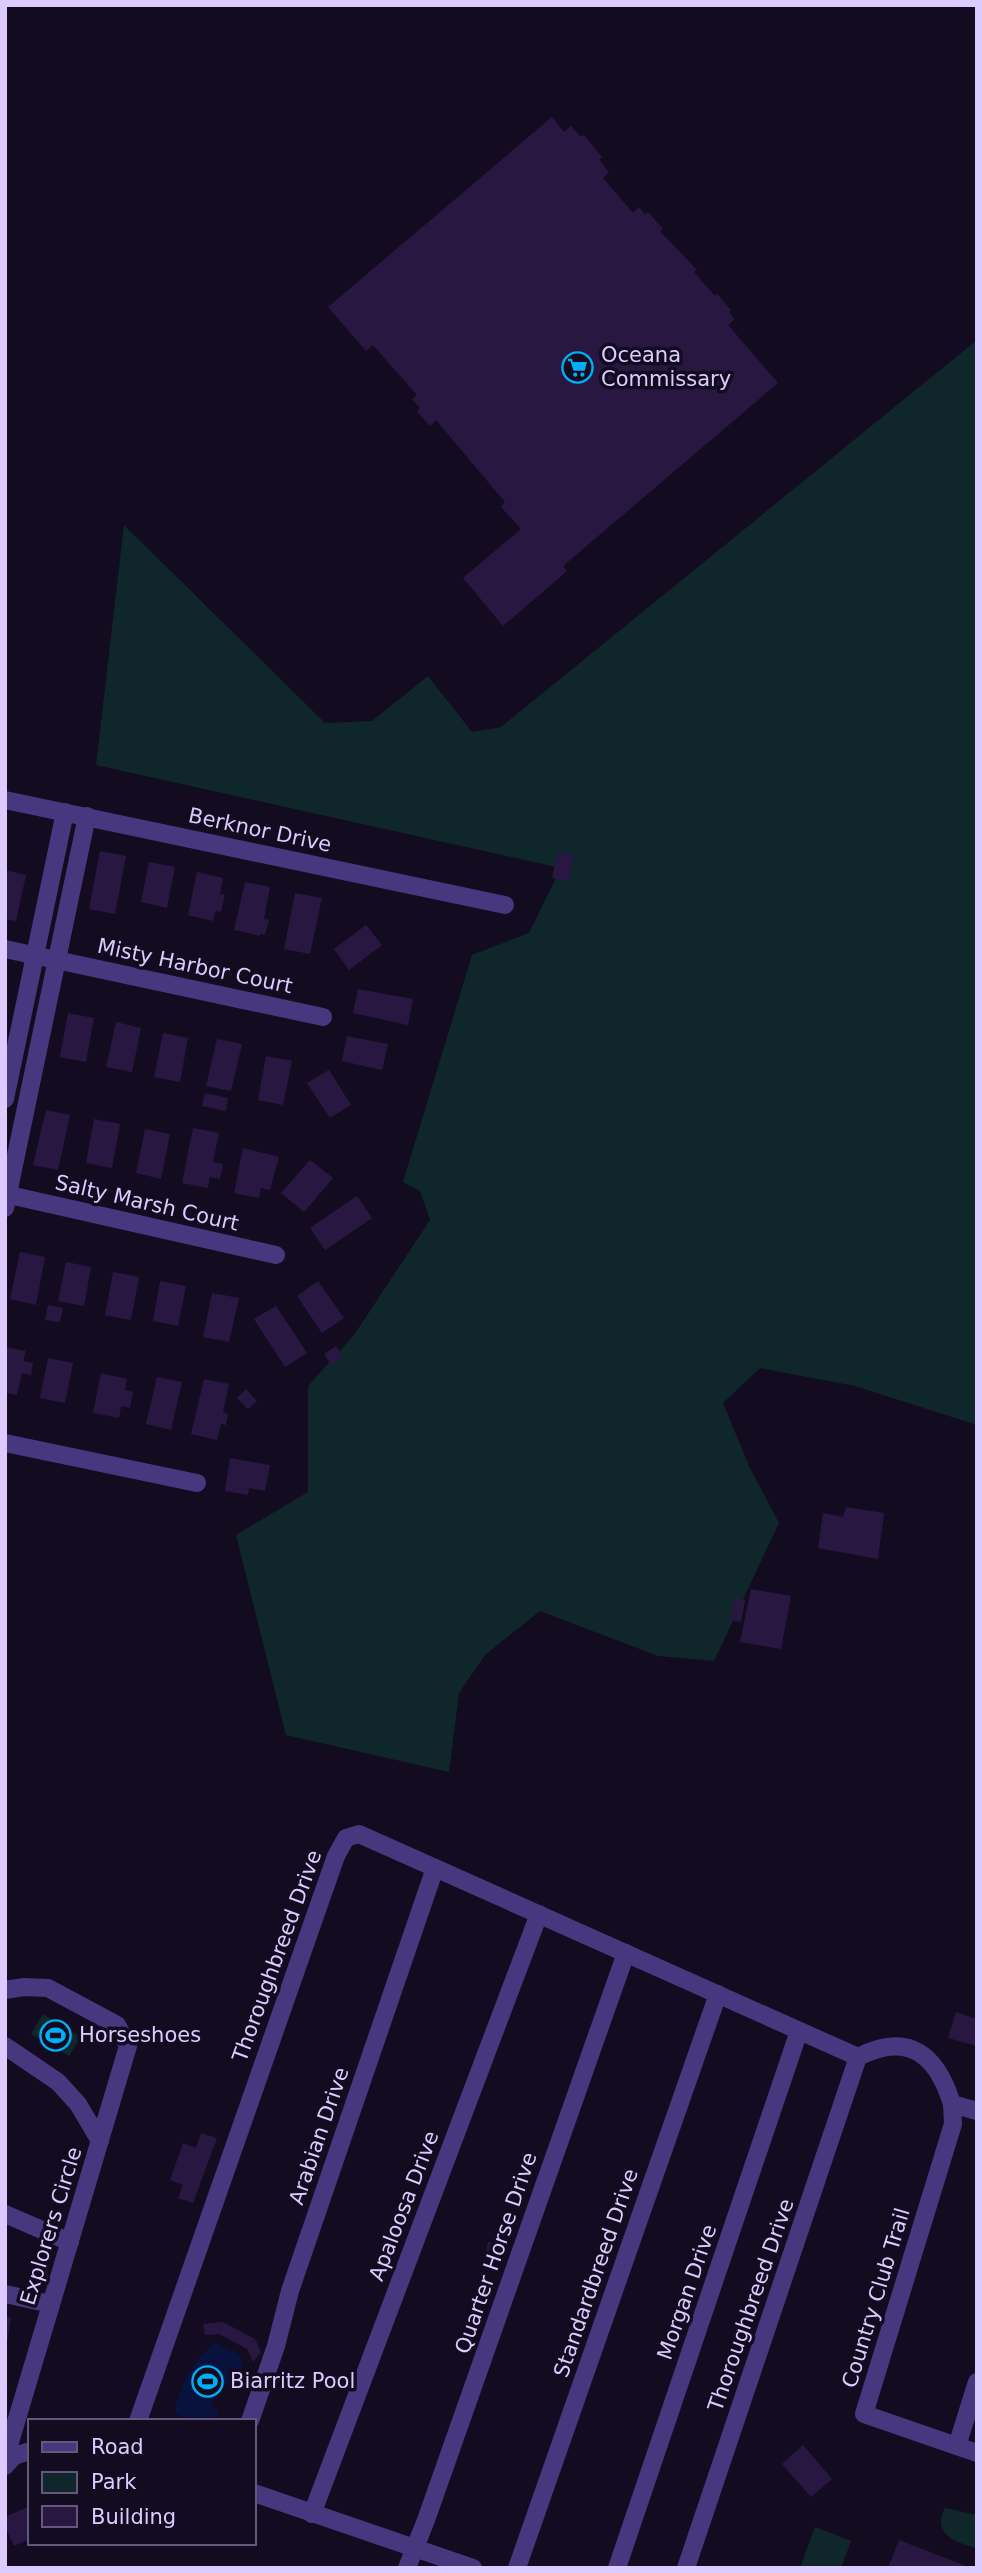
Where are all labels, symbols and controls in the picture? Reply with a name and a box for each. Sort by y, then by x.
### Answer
place label: Oceana Commissary [601,343,731,391]
supermarket icon: Oceana Commissary [561,350,595,384]
street label: Berknor Drive [186,803,334,857]
street label: Misty Harbor Court [95,934,295,998]
street label: Salty Marsh Court [53,1170,241,1236]
street label: Thoroughbreed Drive [227,1847,326,2066]
sports icon: Horseshoes [39,2018,73,2052]
place label: Horseshoes [79,2023,201,2047]
street label: Arabian Drive [284,2064,354,2208]
street label: Apaloosa Drive [364,2128,444,2284]
street label: Explorers Circle [16,2144,86,2308]
street label: Quarter Horse Drive [450,2149,542,2357]
street label: Standardbreed Drive [549,2166,643,2380]
street label: Thoroughbreed Drive [703,2196,799,2415]
street label: Country Club Trail [837,2205,915,2391]
street label: Morgan Drive [653,2221,721,2363]
sports icon: Biarritz Pool [190,2364,224,2398]
place label: Biarritz Pool [230,2369,355,2393]
legend [28,2419,256,2545]
text: Road [91,2435,144,2459]
text: Park [91,2470,137,2494]
text: Building [91,2505,176,2529]

